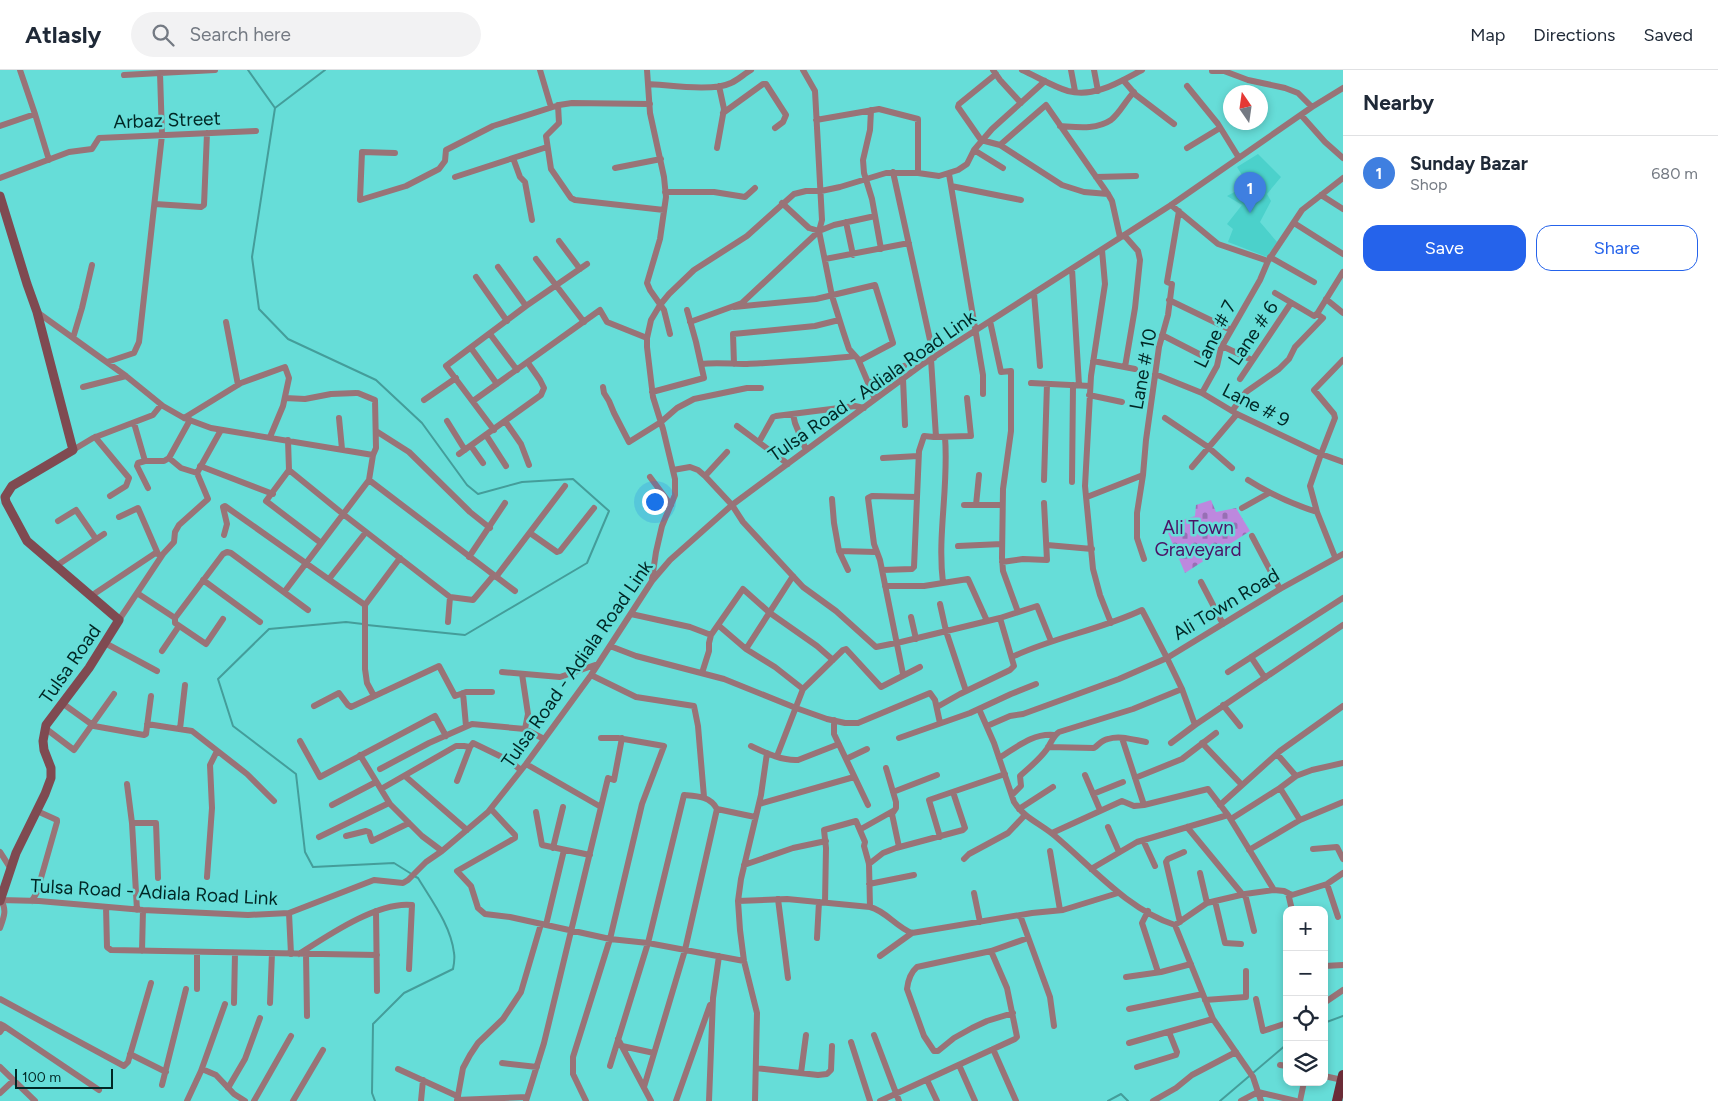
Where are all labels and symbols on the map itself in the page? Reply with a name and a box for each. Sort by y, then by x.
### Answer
north arrow [1223,85,1268,130]
street label: Arbaz Street [113,107,221,133]
pin: 1 [1234,172,1266,213]
street label: Lane # 6 [1223,296,1283,370]
street label: Lane # 7 [1189,297,1241,371]
street label: Tulsa Road - Adiala Road Link [764,305,981,466]
street label: Lane # 10 [1125,327,1161,411]
street label: Lane # 9 [1218,378,1294,432]
your location [642,489,668,515]
park label: Ali Town Graveyard [1154,516,1242,561]
street label: Tulsa Road - Adiala Road Link [497,555,658,772]
street label: Ali Town Road [1169,563,1283,645]
street label: Tulsa Road [34,620,106,708]
street label: Tulsa Road - Adiala Road Link [30,874,279,910]
scale bar [15,1066,112,1089]

